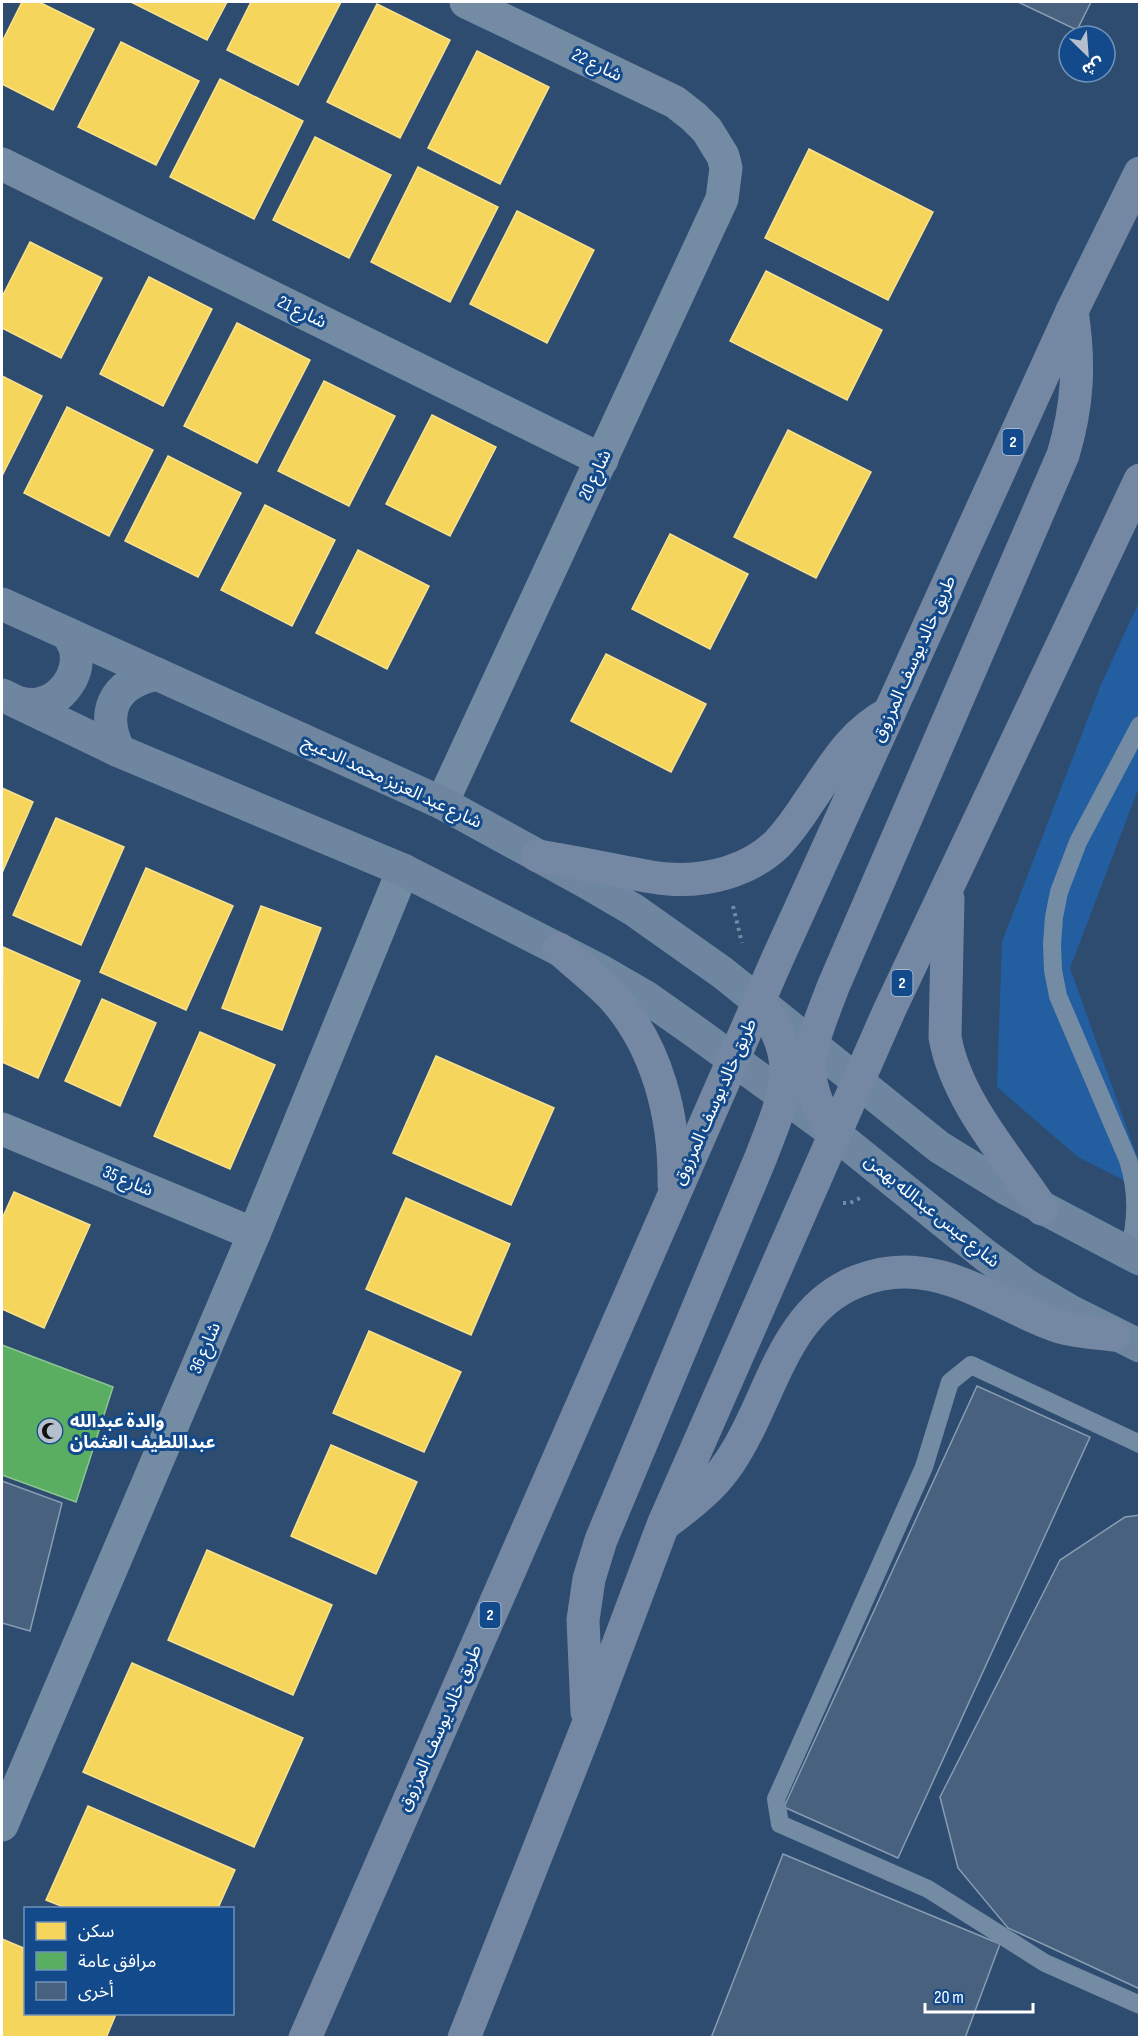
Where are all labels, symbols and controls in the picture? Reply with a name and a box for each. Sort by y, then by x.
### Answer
north arrow [1057,24,1117,84]
street label: شارع 22 [567,44,625,89]
text: ش [1079,53,1107,80]
street label: شارع 21 [273,291,330,335]
road number: 2 [1002,429,1024,455]
street label: شارع 20 [574,446,619,505]
street label: طريق خالد يوسف المرزوق [868,572,960,746]
street label: شارع عبد العزيز محمد الدعيج [298,731,485,836]
road number: 2 [892,970,912,996]
street label: طريق خالد يوسف المرزوق [669,1015,761,1189]
street label: شارع عيس عبدالله بهمن [858,1150,1004,1274]
street label: شارع 35 [98,1161,156,1204]
street label: شارع 36 [185,1319,228,1378]
place label: والدة عبدالله عبداللطيف العثمان [70,1411,215,1453]
mosque icon: والدة عبدالله عبداللطيف العثمان [35,1416,65,1446]
road number: 2 [480,1602,500,1628]
street label: طريق خالد يوسف المرزوق [394,1641,486,1815]
legend [24,1907,234,2015]
text: سكن [78,1921,114,1942]
text: مرافق عامة [78,1951,156,1972]
scale bar [925,1976,1033,2014]
text: أخرى [78,1980,114,2002]
text: 20 m [934,1987,964,2008]

